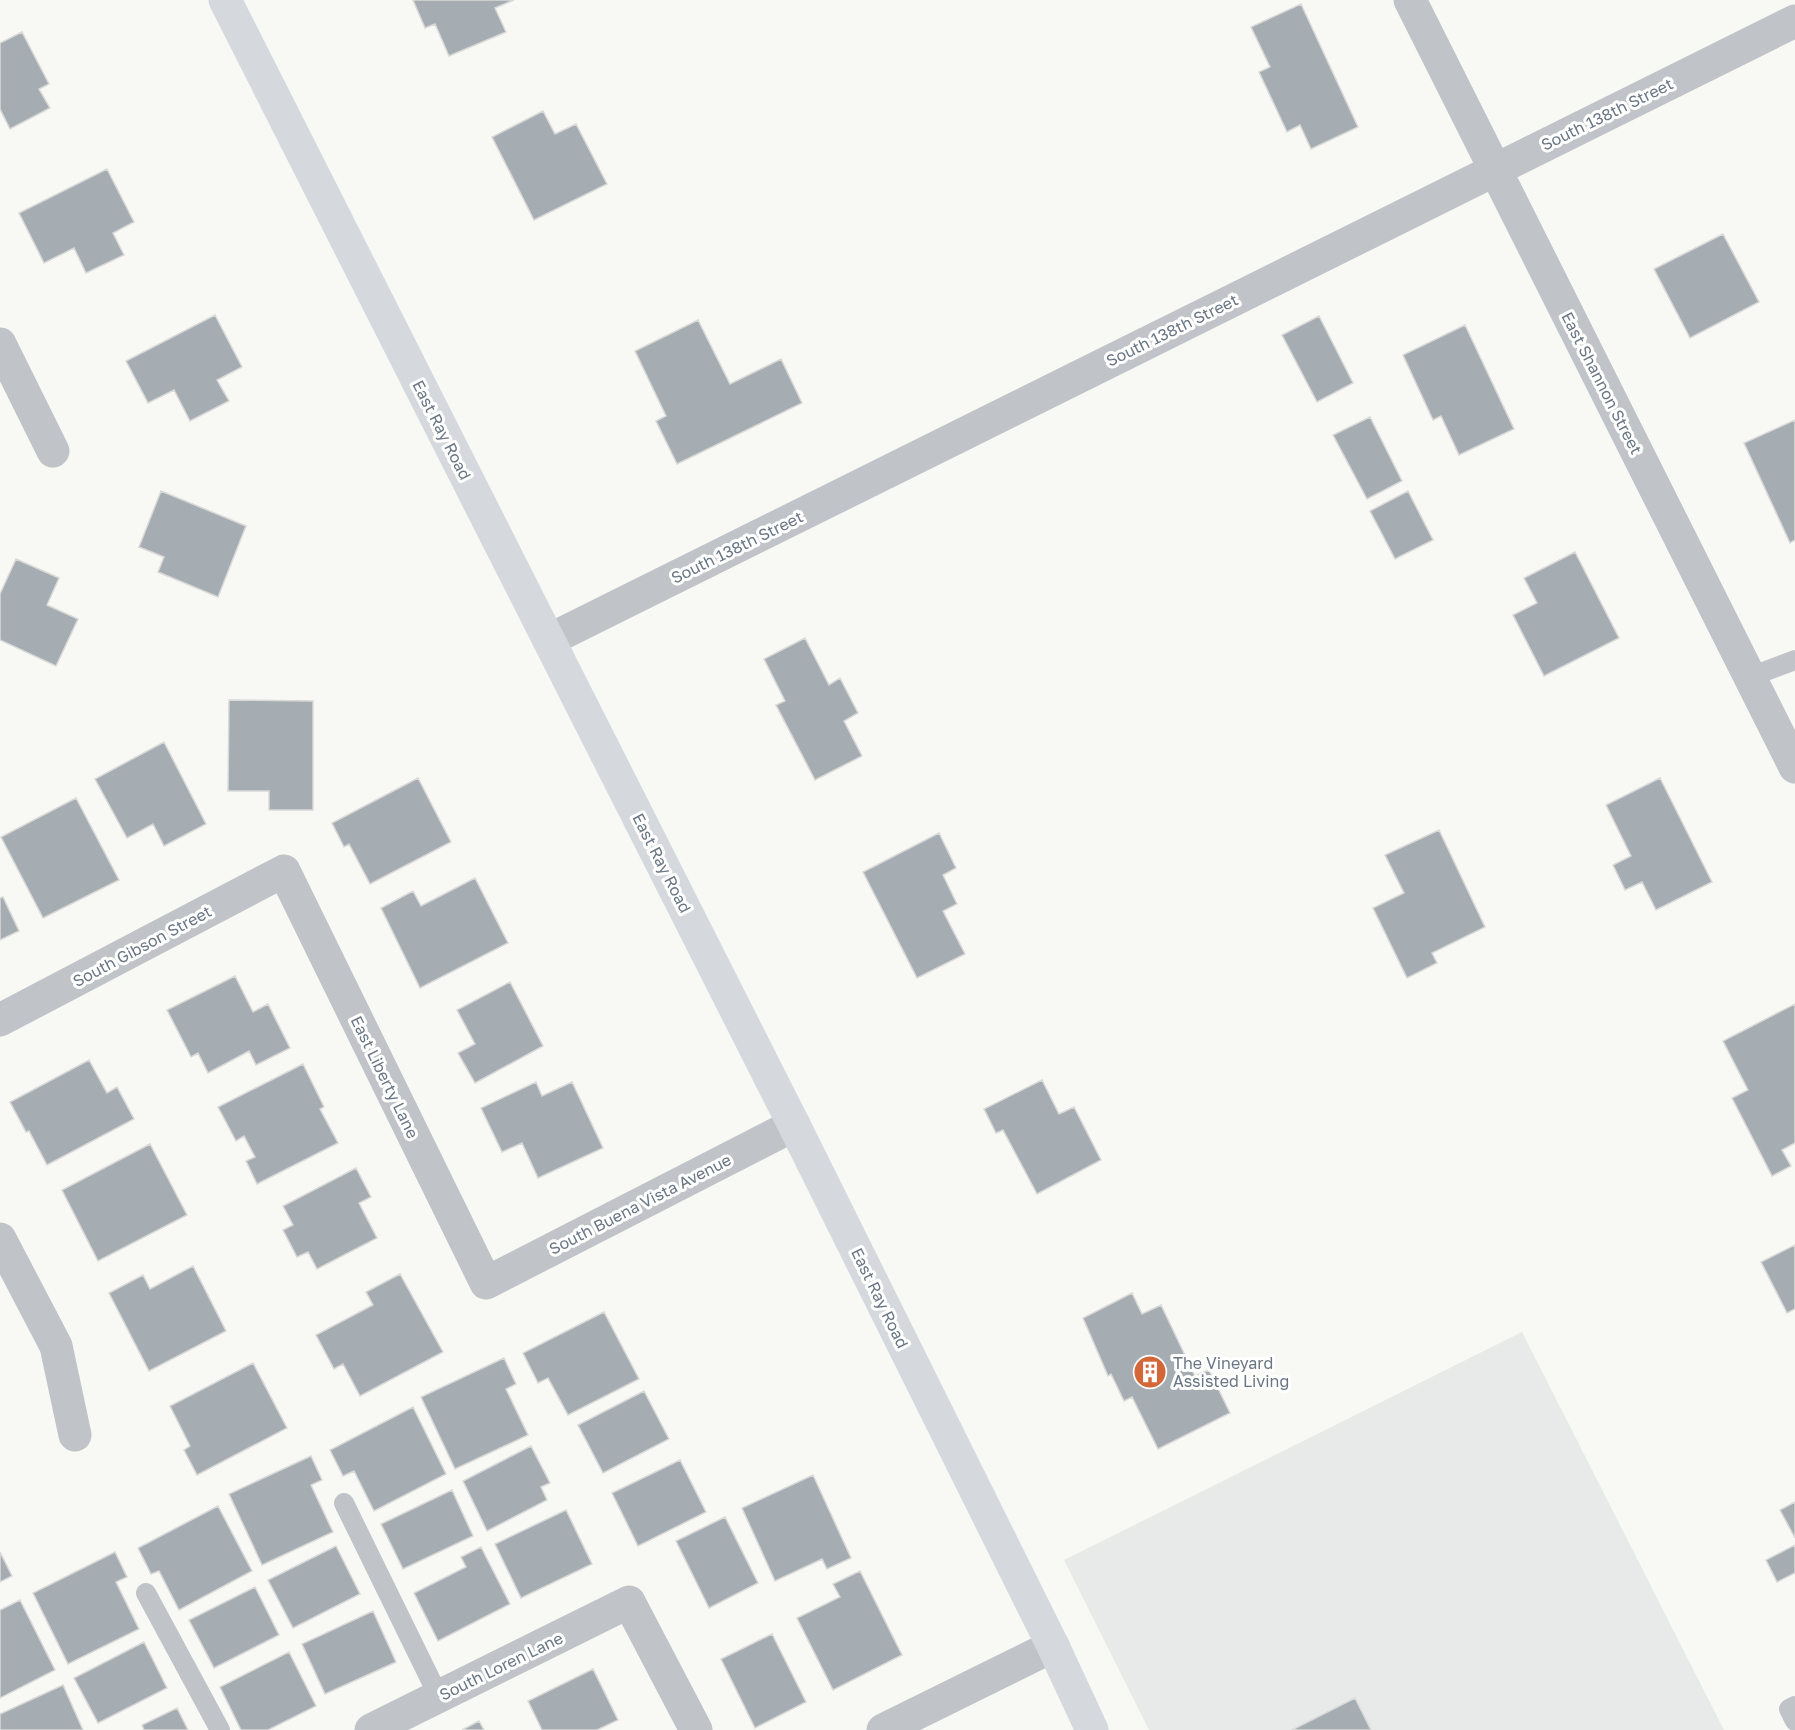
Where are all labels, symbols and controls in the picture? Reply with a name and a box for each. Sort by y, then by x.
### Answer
street label: South 138th Street [1538,73,1676,155]
street label: South 138th Street [1103,289,1241,371]
street label: East Shannon Street [1557,308,1647,458]
street label: East Ray Road [408,377,476,483]
street label: South 138th Street [668,506,806,588]
street label: East Ray Road [628,810,696,916]
street label: South Gibson Street [69,901,215,991]
street label: East Liberty Lane [347,1013,423,1141]
street label: South Buena Vista Avenue [546,1149,734,1259]
street label: East Ray Road [847,1245,913,1351]
place label: The Vineyard Assisted Living [1173,1353,1289,1391]
building icon: The Vineyard Assisted Living [1132,1354,1168,1390]
street label: South Loren Lane [436,1627,566,1705]

